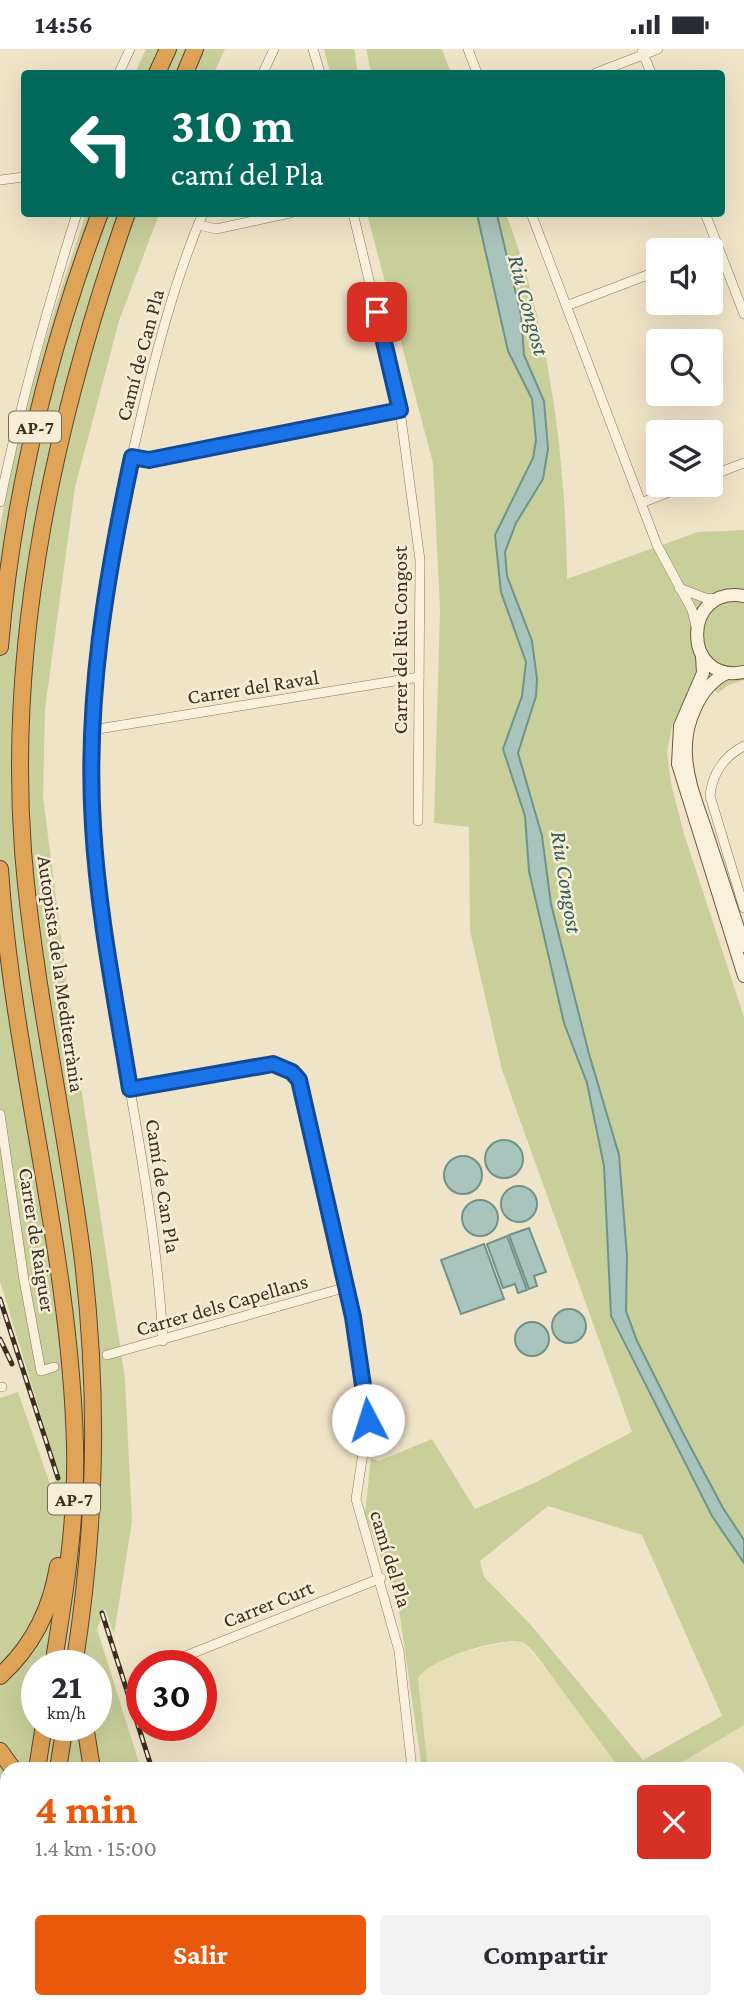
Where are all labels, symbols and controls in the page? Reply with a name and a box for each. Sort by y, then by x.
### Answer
text: 14:56 [35,10,93,39]
icon: left [56,98,147,189]
text: 310 m [171,98,294,153]
text: camí del Pla [171,156,324,192]
map controls [646,238,723,497]
button: sound [646,238,723,315]
water label: Riu Congost [503,252,555,359]
pin [347,282,407,342]
street label: Camí de Can Pla [111,286,169,424]
icon: arrive [358,293,396,331]
button: search [646,329,723,406]
road number: AP-7 [9,411,61,443]
button: layers [646,420,723,497]
street label: Carrer del Riu Congost [388,545,412,734]
street label: Carrer del Raval [186,665,320,709]
water label: Riu Congost [546,829,588,936]
street label: Autopista de la Mediterrània [33,854,90,1094]
street label: Camí de Can Pla [141,1117,185,1255]
street label: Carrer de Raiguer [14,1166,60,1315]
street label: Carrer dels Capellans [133,1269,311,1341]
position arrow [331,1383,405,1457]
road number: AP-7 [48,1483,100,1515]
street label: camí del Pla [365,1508,417,1611]
street label: Carrer Curt [219,1575,317,1633]
speed limit sign: 30 [126,1650,217,1741]
text: 21 [51,1667,82,1706]
text: km/h [47,1703,86,1723]
text: 4 min [35,1785,138,1832]
button: close [637,1785,711,1859]
text: 1.4 km · 15:00 [35,1835,157,1861]
button: Salir [35,1915,366,1995]
button: Compartir [380,1915,711,1995]

